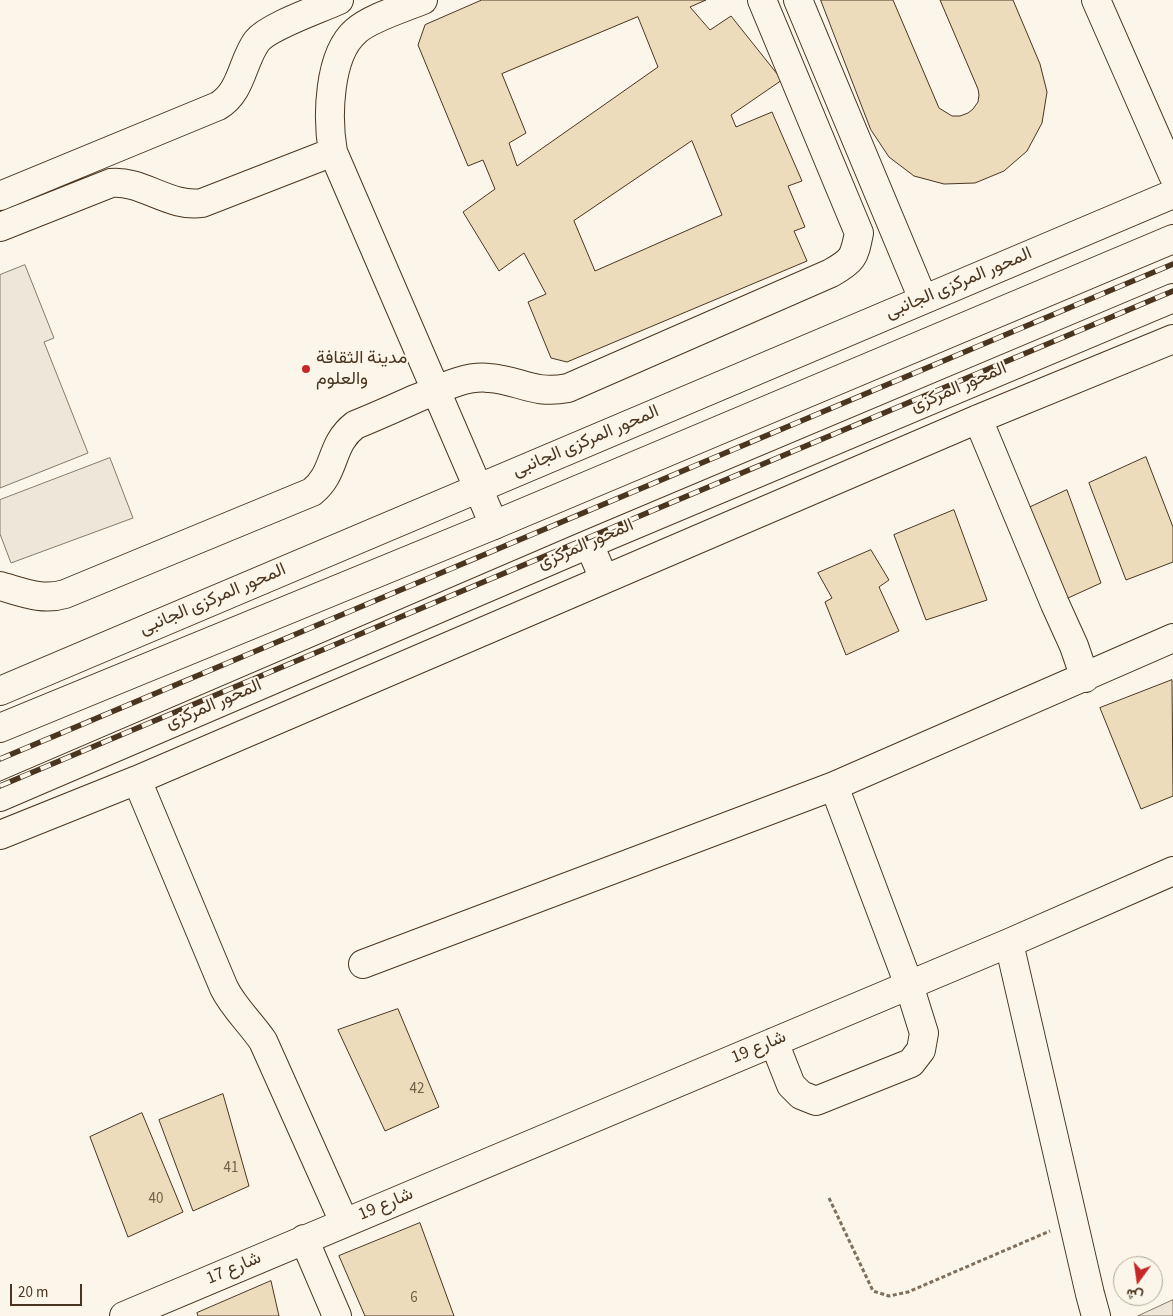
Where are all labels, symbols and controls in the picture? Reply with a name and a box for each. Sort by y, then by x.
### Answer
street label: المحور المركزى الجانبى [883,243,1035,325]
place label: مدينة الثقافة والعلوم [316,348,407,390]
street label: المحور المركزى [908,358,1010,418]
marker: مدينة الثقافة والعلوم [300,363,312,375]
street label: المحور المركزى الجانبى [510,401,662,483]
street label: المحور المركزى [535,515,637,575]
street label: المحور المركزى الجانبى [137,559,289,641]
street label: المحور المركزى [163,675,265,735]
street label: شارع 19 [728,1027,790,1069]
house number: 42 [410,1081,424,1099]
house number: 41 [224,1160,238,1178]
street label: شارع 19 [355,1184,417,1226]
house number: 40 [149,1191,163,1209]
street label: شارع 17 [203,1248,265,1290]
north arrow [1113,1256,1163,1306]
scale bar [12,1274,85,1306]
text: 20 m [18,1282,48,1303]
text: ش [1124,1283,1145,1306]
house number: 6 [410,1290,418,1308]

